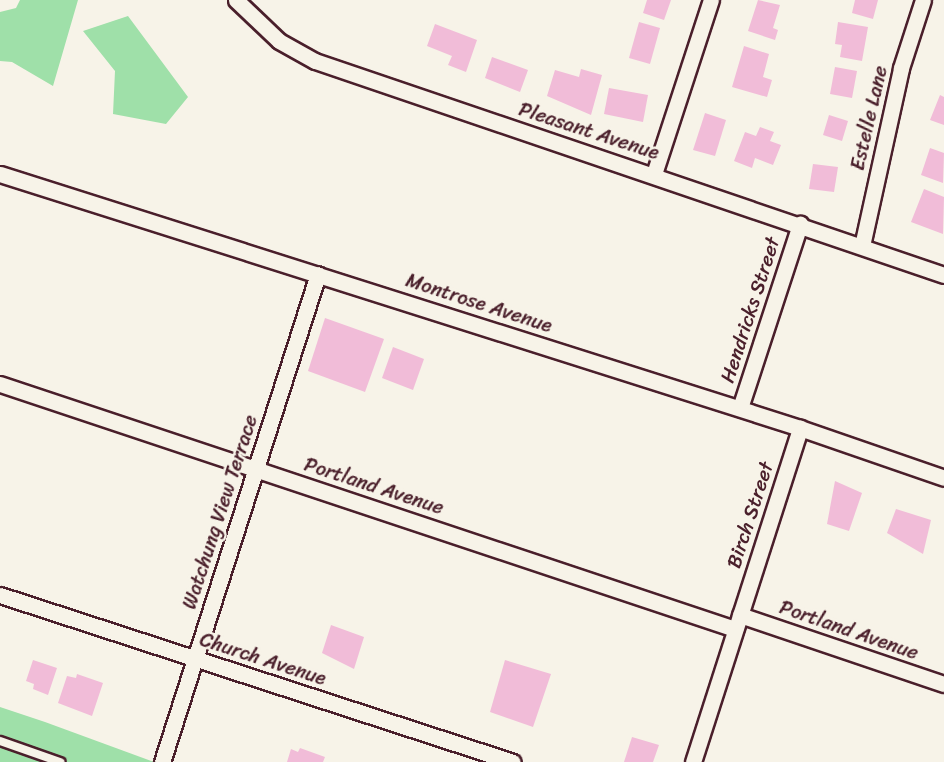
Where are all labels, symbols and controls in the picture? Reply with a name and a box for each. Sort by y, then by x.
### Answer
street label: Estelle Lane [845,63,893,173]
street label: Pleasant Avenue [516,97,662,165]
street label: Hendricks Street [715,234,785,386]
street label: Montrose Avenue [403,268,555,338]
street label: Watchung View Terrace [177,411,263,613]
street label: Portland Avenue [301,452,447,520]
street label: Birch Street [722,459,778,571]
street label: Portland Avenue [776,595,922,665]
street label: Church Avenue [197,627,329,691]

